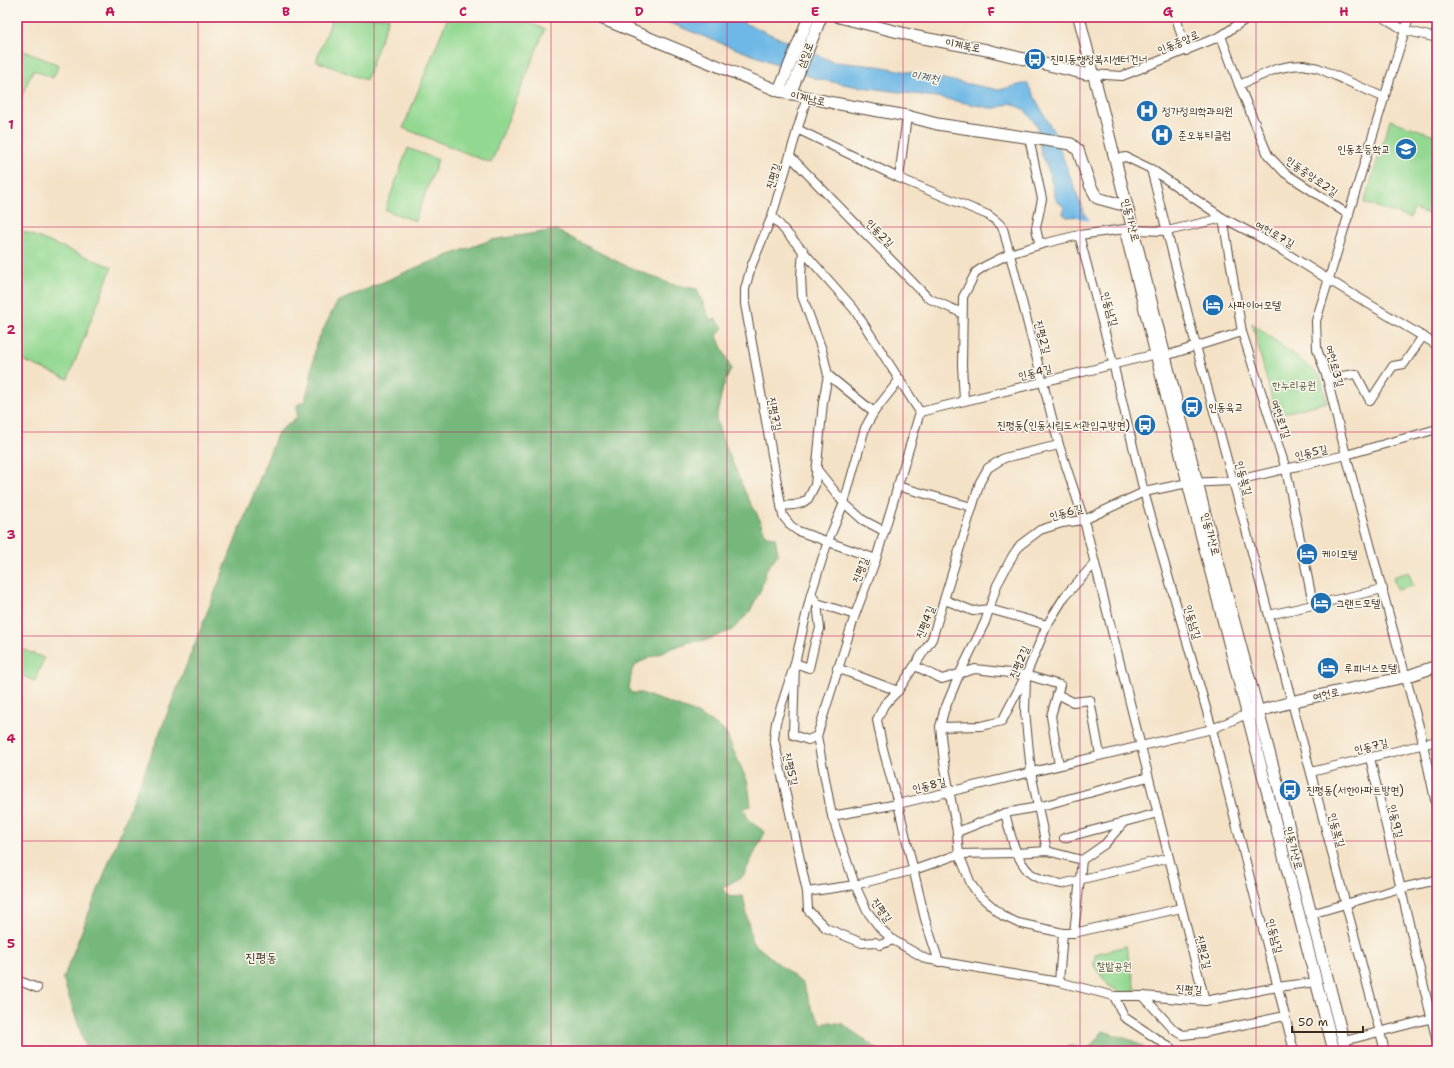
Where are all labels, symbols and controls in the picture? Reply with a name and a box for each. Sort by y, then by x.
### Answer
text: A [105,3,115,20]
text: B [282,3,290,20]
text: C [459,3,467,20]
text: D [634,3,644,20]
text: E [811,3,820,20]
text: F [987,3,995,20]
text: G [1163,3,1174,20]
text: H [1339,3,1349,20]
street label: 인동중앙로 [1155,27,1202,58]
street label: 이계북로 [944,35,982,56]
street label: 삼일로 [794,40,817,70]
bus stop icon: 진미동행정복지센터건너 [1022,46,1048,72]
place label: 진미동행정복지센터건너 [1050,52,1147,67]
water label: 이계천 [909,67,942,88]
street label: 이계남로 [789,87,827,110]
hospital icon: 정가정의학과의원 [1134,98,1160,124]
place label: 정가정의학과의원 [1162,104,1233,119]
text: 1 [8,116,14,133]
hospital icon: 준오뷰티클럽 [1149,122,1175,148]
place label: 준오뷰티클럽 [1178,128,1231,143]
school or university icon: 인동초등학교 [1393,136,1419,162]
place label: 인동초등학교 [1337,142,1390,157]
street label: 인동중앙로2길 [1283,153,1341,200]
street label: 진평길 [762,161,785,191]
street label: 인동가산로 [1118,197,1143,244]
street label: 인동2길 [862,216,897,251]
street label: 여헌로7길 [1252,217,1297,252]
street label: 인동남길 [1098,290,1121,328]
hotel icon: 사파이어모텔 [1200,292,1226,318]
place label: 사파이어모텔 [1228,298,1281,313]
street label: 진평2길 [1031,319,1054,356]
text: 2 [6,321,16,338]
street label: 여헌로3길 [1322,343,1347,389]
street label: 인동4길 [1017,361,1054,384]
park label: 한누리공원 [1272,378,1316,393]
bus stop icon: 인동육교 [1179,394,1205,420]
street label: 진평7길 [764,396,785,432]
street label: 여헌로1길 [1267,398,1294,441]
place label: 인동육교 [1208,400,1243,415]
bus stop icon: 진평동(인동시립도서관입구방면) [1132,412,1158,438]
place label: 진평동(인동시립도서관입구방면) [997,418,1130,433]
street label: 인동5길 [1293,441,1329,464]
street label: 인동북길 [1232,459,1255,497]
street label: 인동6길 [1048,501,1085,524]
street label: 인동가산로 [1198,511,1224,558]
text: 3 [6,526,16,543]
hotel icon: 케이모텔 [1294,541,1320,567]
place label: 케이모텔 [1322,547,1358,562]
street label: 진평길 [849,555,872,585]
hotel icon: 그랜드모텔 [1308,590,1334,616]
place label: 그랜드모텔 [1336,596,1380,611]
street label: 진평4길 [912,603,939,641]
street label: 인동남길 [1180,603,1205,641]
street label: 진평2길 [1006,643,1033,681]
hotel icon: 루피너스모텔 [1315,655,1341,681]
place label: 루피너스모텔 [1344,661,1397,676]
street label: 여헌로 [1312,684,1341,705]
text: 4 [6,730,16,747]
street label: 인동7길 [1353,735,1390,758]
street label: 진평5길 [780,751,801,787]
street label: 인동8길 [911,774,948,797]
bus stop icon: 진평동(서한아파트방면) [1277,777,1303,803]
place label: 진평동(서한아파트방면) [1306,783,1404,798]
street label: 인동9길 [1384,803,1407,840]
street label: 인동북길 [1325,811,1348,849]
street label: 인동가산로 [1281,825,1306,872]
street label: 진평길 [868,895,895,926]
street label: 인동남길 [1263,917,1286,955]
street label: 진평2길 [1192,934,1215,971]
text: 5 [7,935,15,952]
district label: 진평동 [245,949,277,966]
park label: 찰밭공원 [1096,959,1132,974]
street label: 진평길 [1175,981,1203,998]
scale bar [1292,1008,1363,1034]
text: 50 m [1298,1014,1328,1030]

